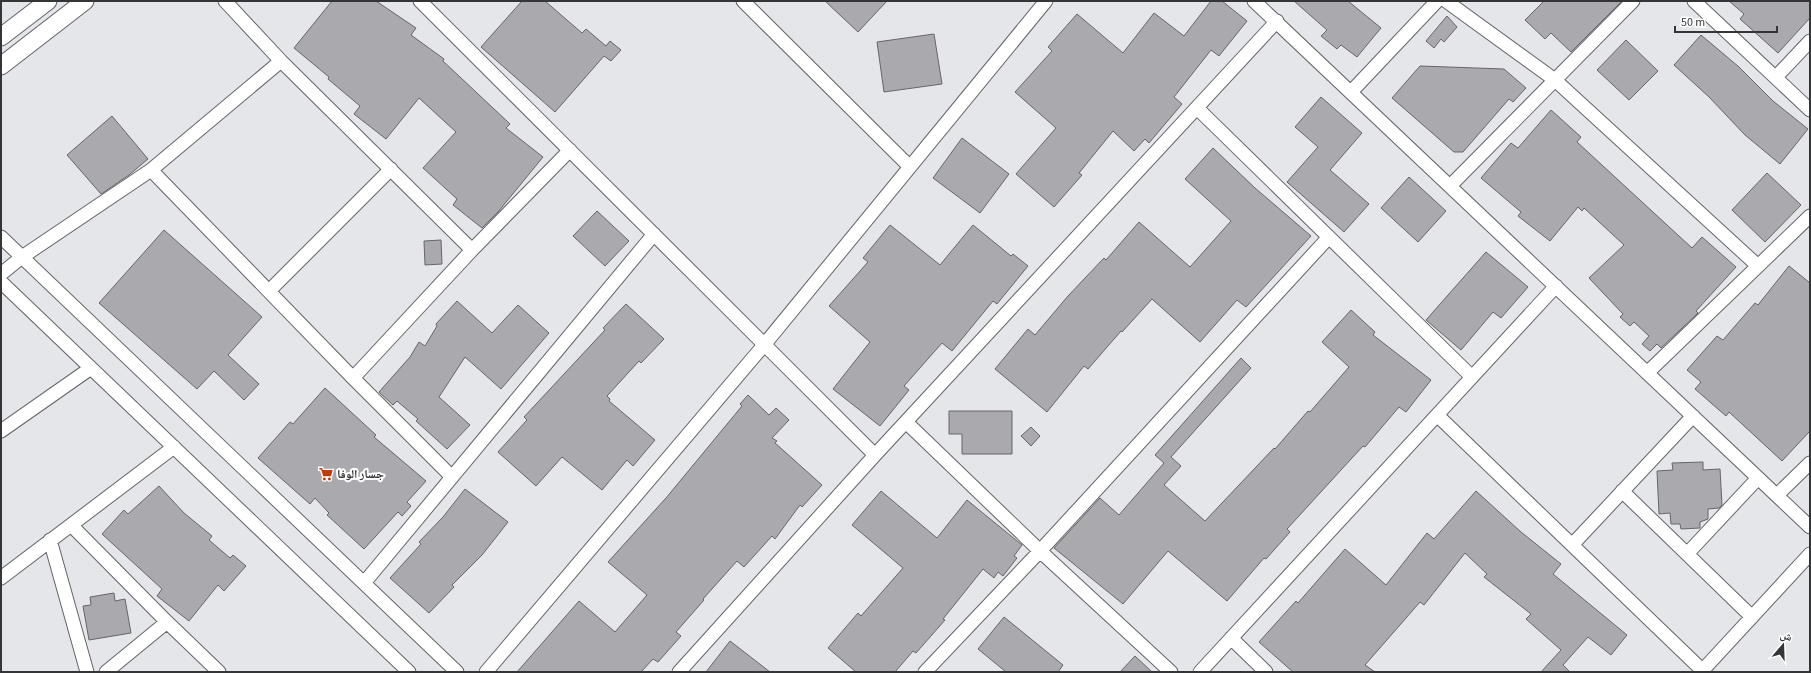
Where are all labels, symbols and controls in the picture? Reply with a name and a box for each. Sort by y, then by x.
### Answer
scale bar [1675,8,1777,34]
text: 50 m [1681,14,1705,31]
supermarket icon: جسار الوفا [318,466,334,482]
place label: جسار الوفا [337,466,384,483]
north arrow [1763,625,1803,665]
text: ش [1778,627,1794,645]

